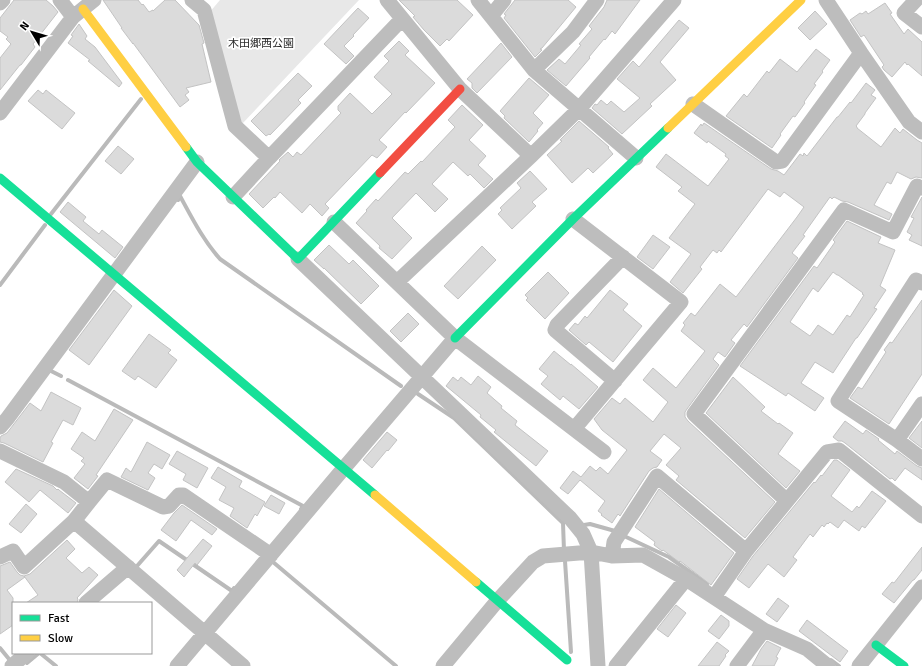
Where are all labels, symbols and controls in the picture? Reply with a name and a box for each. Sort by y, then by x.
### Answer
north arrow [12,12,52,52]
text: N [17,19,32,33]
park label: 木田郷西公園 [228,37,294,50]
legend [12,602,152,654]
text: Fast [48,611,69,626]
text: Slow [48,631,73,646]

